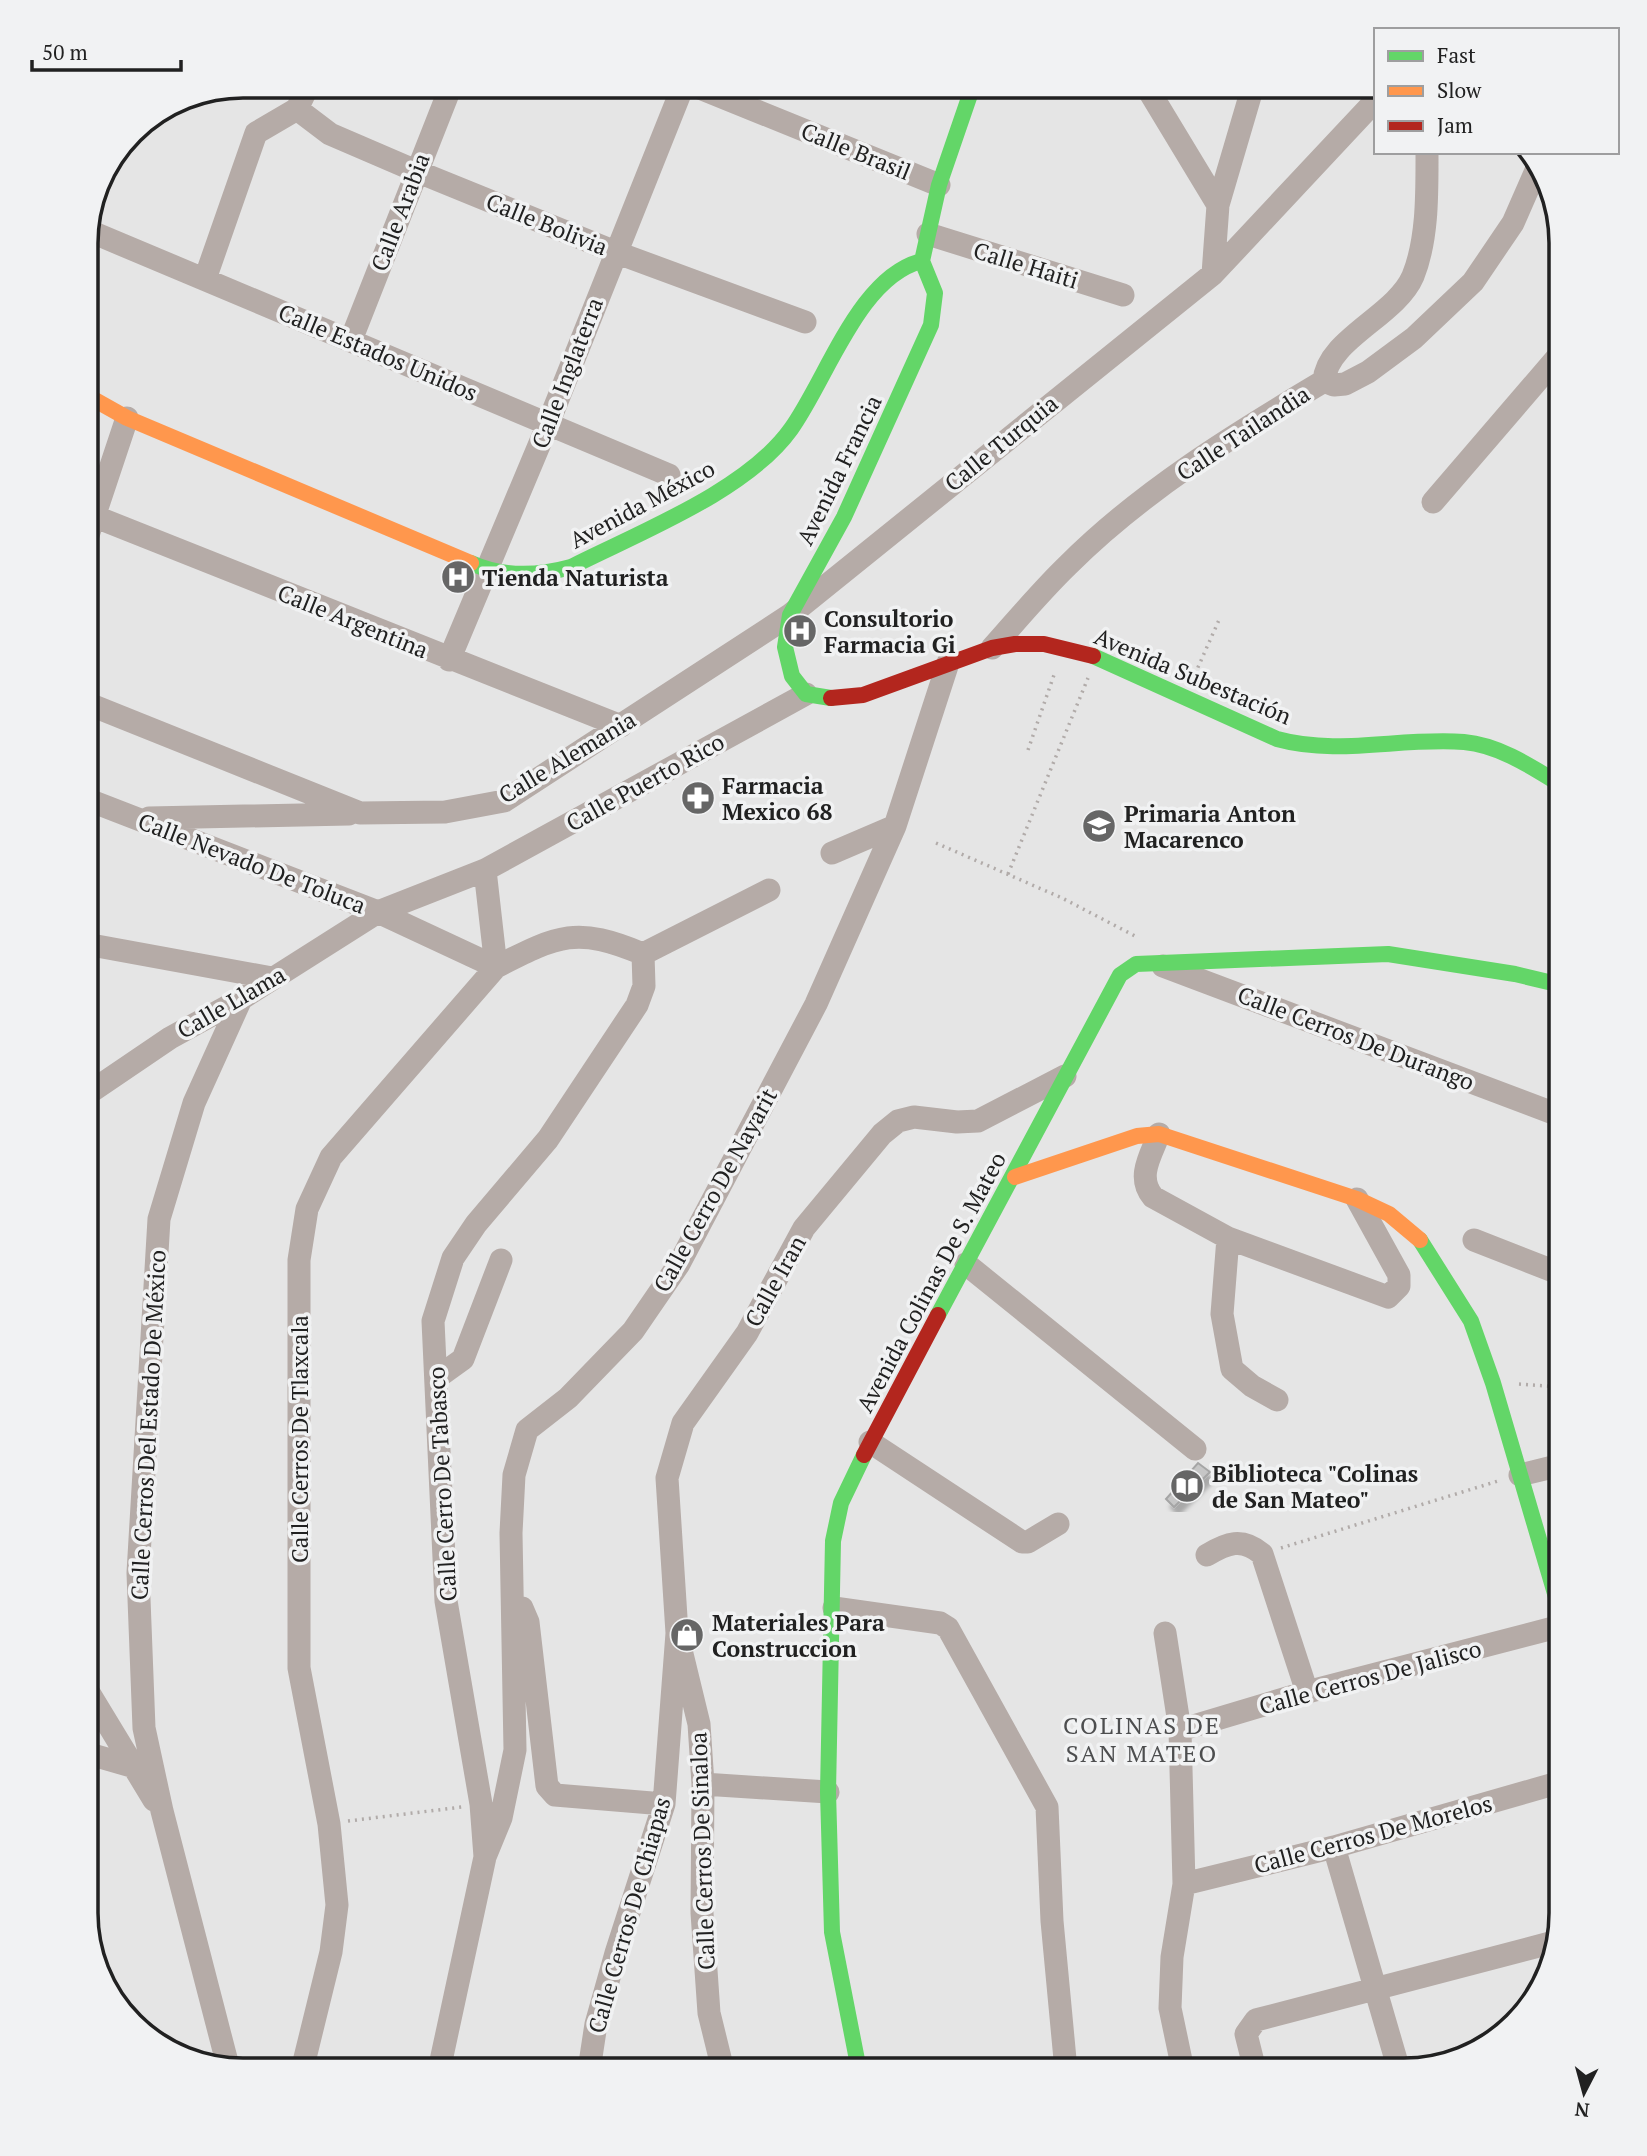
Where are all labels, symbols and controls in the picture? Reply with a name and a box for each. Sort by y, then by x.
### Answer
scale bar [32,28,180,72]
legend [1374,28,1619,154]
text: 50 m [42,38,88,66]
text: Fast [1437,41,1476,69]
text: Slow [1437,76,1482,104]
text: Jam [1437,111,1473,139]
street label: Calle Brasil [796,115,916,187]
street label: Calle Arabia [363,148,437,276]
street label: Calle Bolivia [482,186,613,263]
street label: Calle Haiti [970,234,1082,296]
street label: Calle Inglaterra [524,293,610,453]
street label: Calle Estados Unidos [274,296,482,408]
street label: Calle Tailandia [1170,378,1316,488]
street label: Calle Turquia [938,387,1064,498]
street label: Avenida Francia [789,389,889,550]
street label: Avenida México [564,453,720,555]
hospital icon: Tienda Naturista [439,558,477,596]
place label: Tienda Naturista [482,562,669,593]
street label: Calle Argentina [273,577,433,665]
place label: Consultorio Farmacia Gi [824,603,956,660]
hospital icon: Consultorio Farmacia Gi [781,612,819,650]
street label: Avenida Subestación [1090,620,1297,732]
street label: Calle Alemania [493,704,642,810]
street label: Calle Puerto Rico [560,726,730,838]
place label: Farmacia Mexico 68 [722,770,833,827]
pharmacy icon: Farmacia Mexico 68 [679,779,717,817]
place label: Primaria Anton Macarenco [1124,798,1296,855]
street label: Calle Nevado De Toluca [134,805,370,921]
school or university icon: Primaria Anton Macarenco [1080,807,1118,845]
street label: Calle Llama [171,958,291,1045]
street label: Calle Cerros De Durango [1233,979,1479,1097]
street label: Calle Cerro De Nayarit [646,1082,784,1298]
street label: Avenida Colinas De S. Mateo [849,1147,1013,1417]
street label: Calle Iran [737,1230,813,1332]
street label: Calle Cerros Del Estado De México [123,1249,173,1601]
street label: Calle Cerros De Tlaxcala [284,1315,315,1563]
street label: Calle Cerro De Tabasco [420,1366,464,1602]
place label: Biblioteca "Colinas de San Mateo" [1212,1458,1418,1515]
library icon: Biblioteca "Colinas de San Mateo" [1168,1467,1206,1505]
place label: Materiales Para Construccion [712,1607,885,1664]
shop icon: Materiales Para Construccion [668,1616,706,1654]
street label: Calle Cerros De Jalisco [1255,1632,1485,1722]
district label: COLINAS DE SAN MATEO [1063,1709,1221,1769]
street label: Calle Cerros De Sinaloa [682,1731,722,1971]
street label: Calle Cerros De Morelos [1251,1787,1495,1881]
street label: Calle Cerros De Chiapas [580,1793,678,2037]
north arrow [1549,2058,1619,2128]
text: N [1573,2097,1591,2124]

